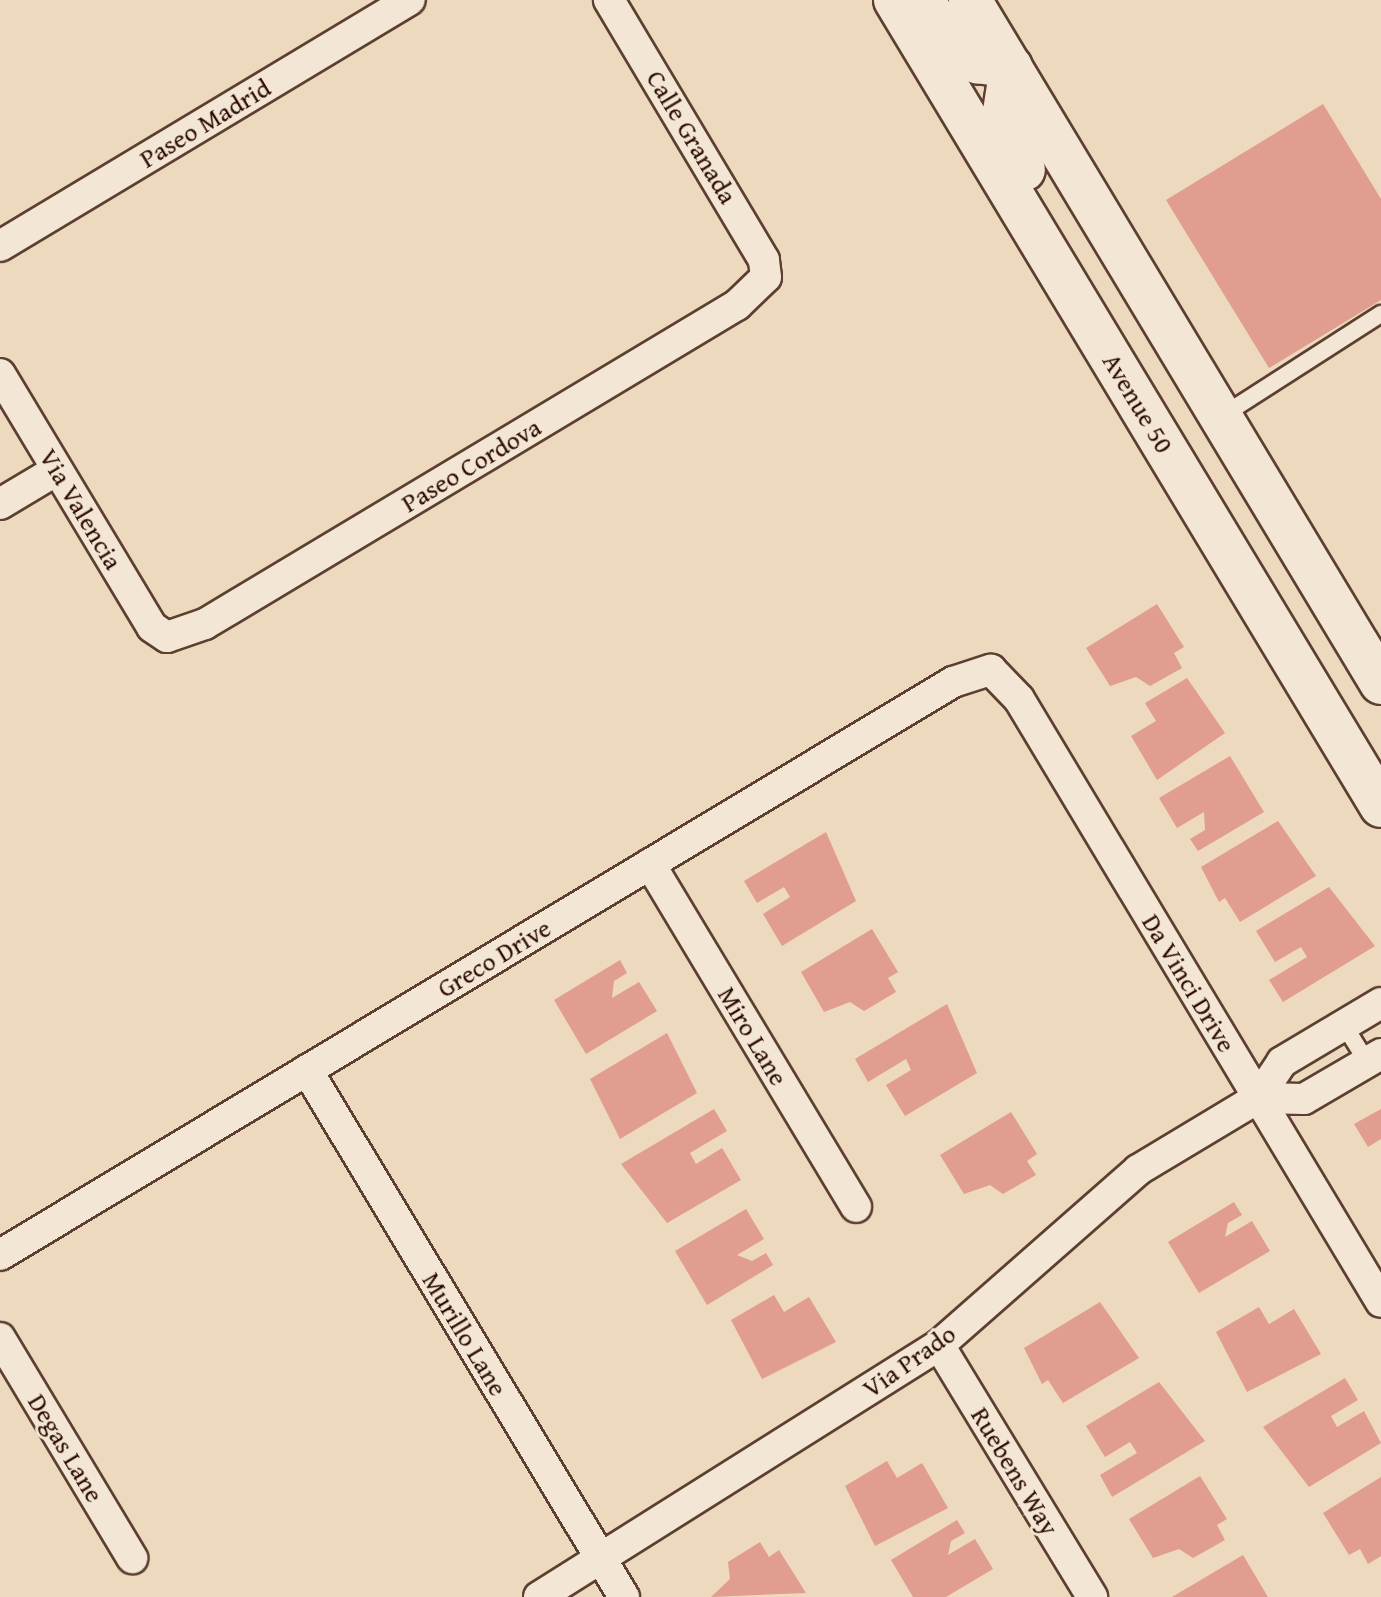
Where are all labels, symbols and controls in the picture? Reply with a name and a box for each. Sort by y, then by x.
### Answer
street label: Calle Granada [640,65,744,209]
street label: Paseo Madrid [134,72,276,174]
street label: Avenue 50 [1096,348,1180,458]
street label: Paseo Cordova [396,411,546,519]
street label: Via Valencia [33,443,129,575]
street label: Da Vinci Drive [1136,908,1242,1058]
street label: Greco Drive [432,912,556,1004]
street label: Miro Lane [711,981,795,1091]
street label: Murillo Lane [416,1267,514,1401]
street label: Via Prado [857,1318,961,1404]
street label: Degas Lane [21,1388,111,1508]
street label: Ruebens Way [965,1401,1065,1541]

